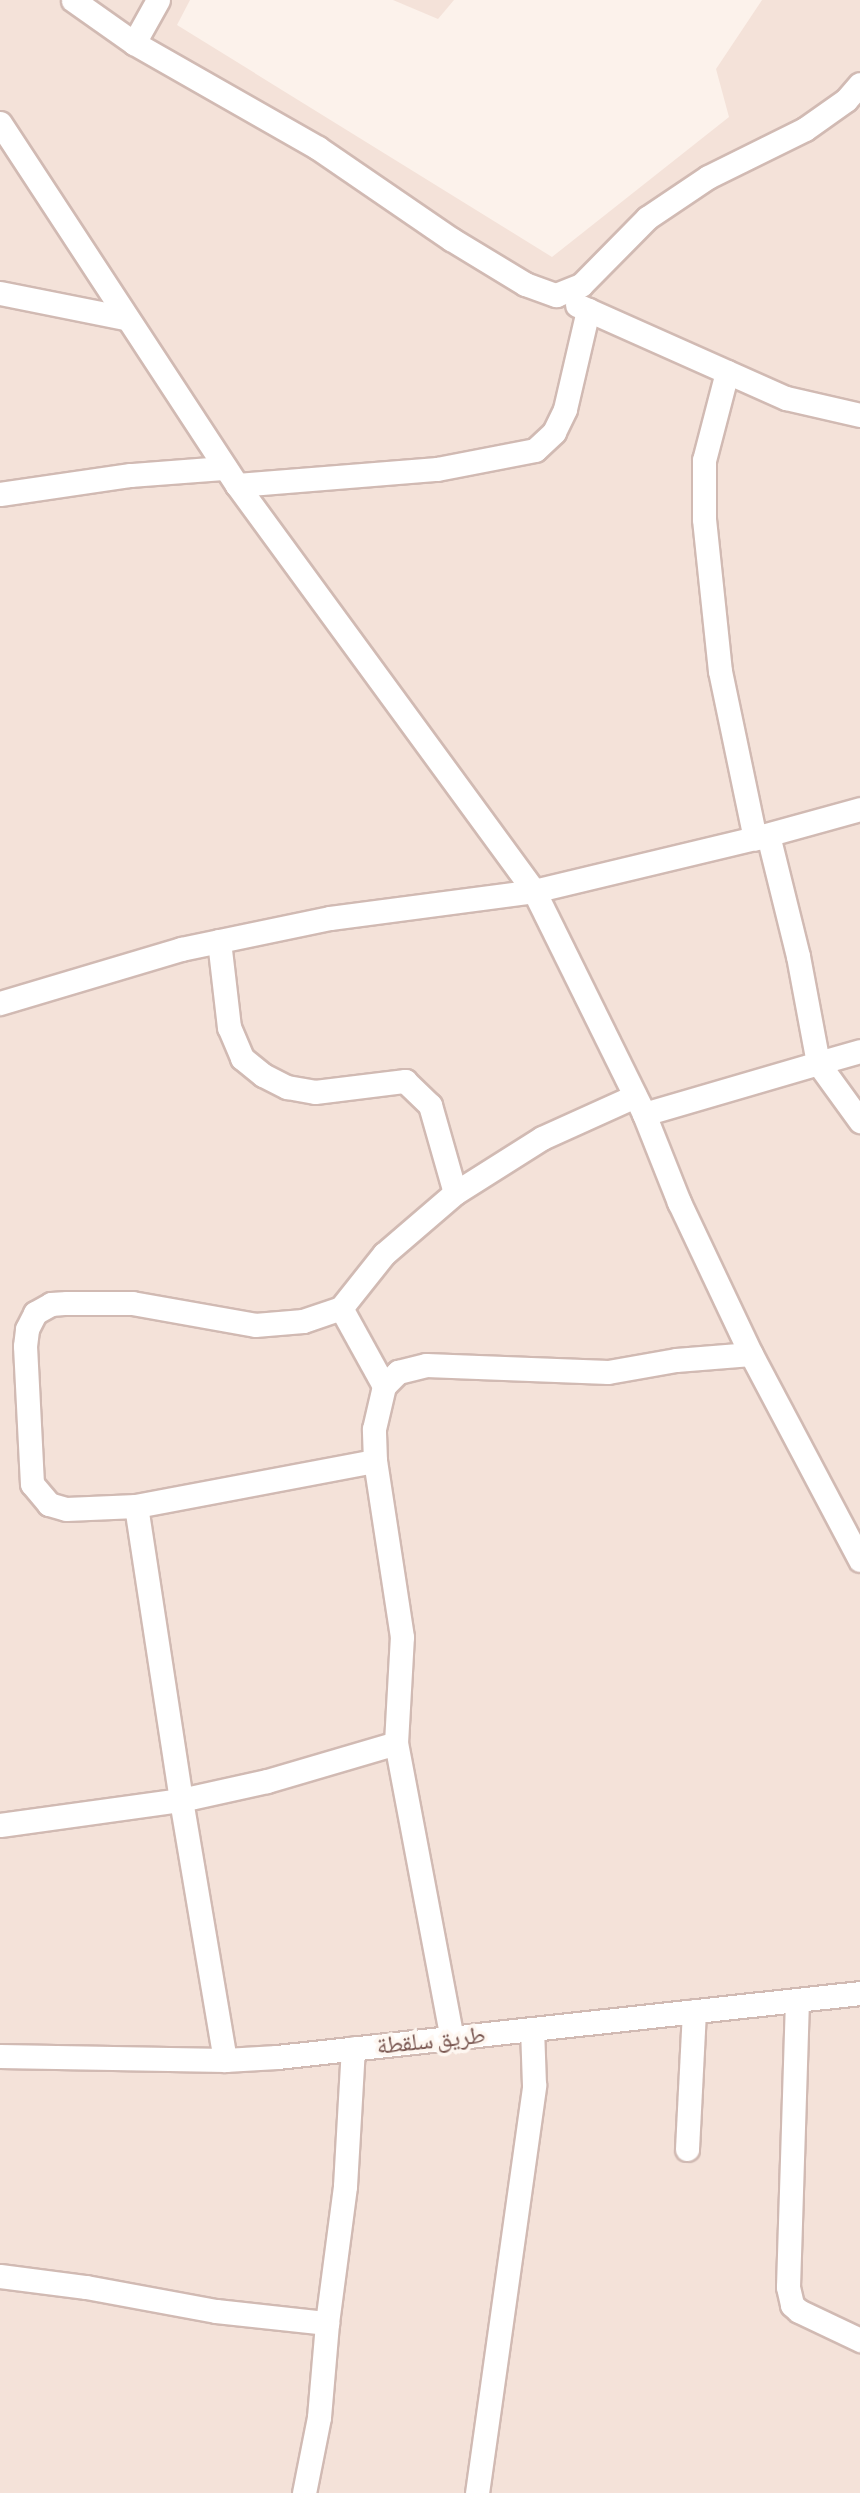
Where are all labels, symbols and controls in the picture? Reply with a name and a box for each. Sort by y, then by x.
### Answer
street label: طريق سلقطة [375,2020,487,2060]

